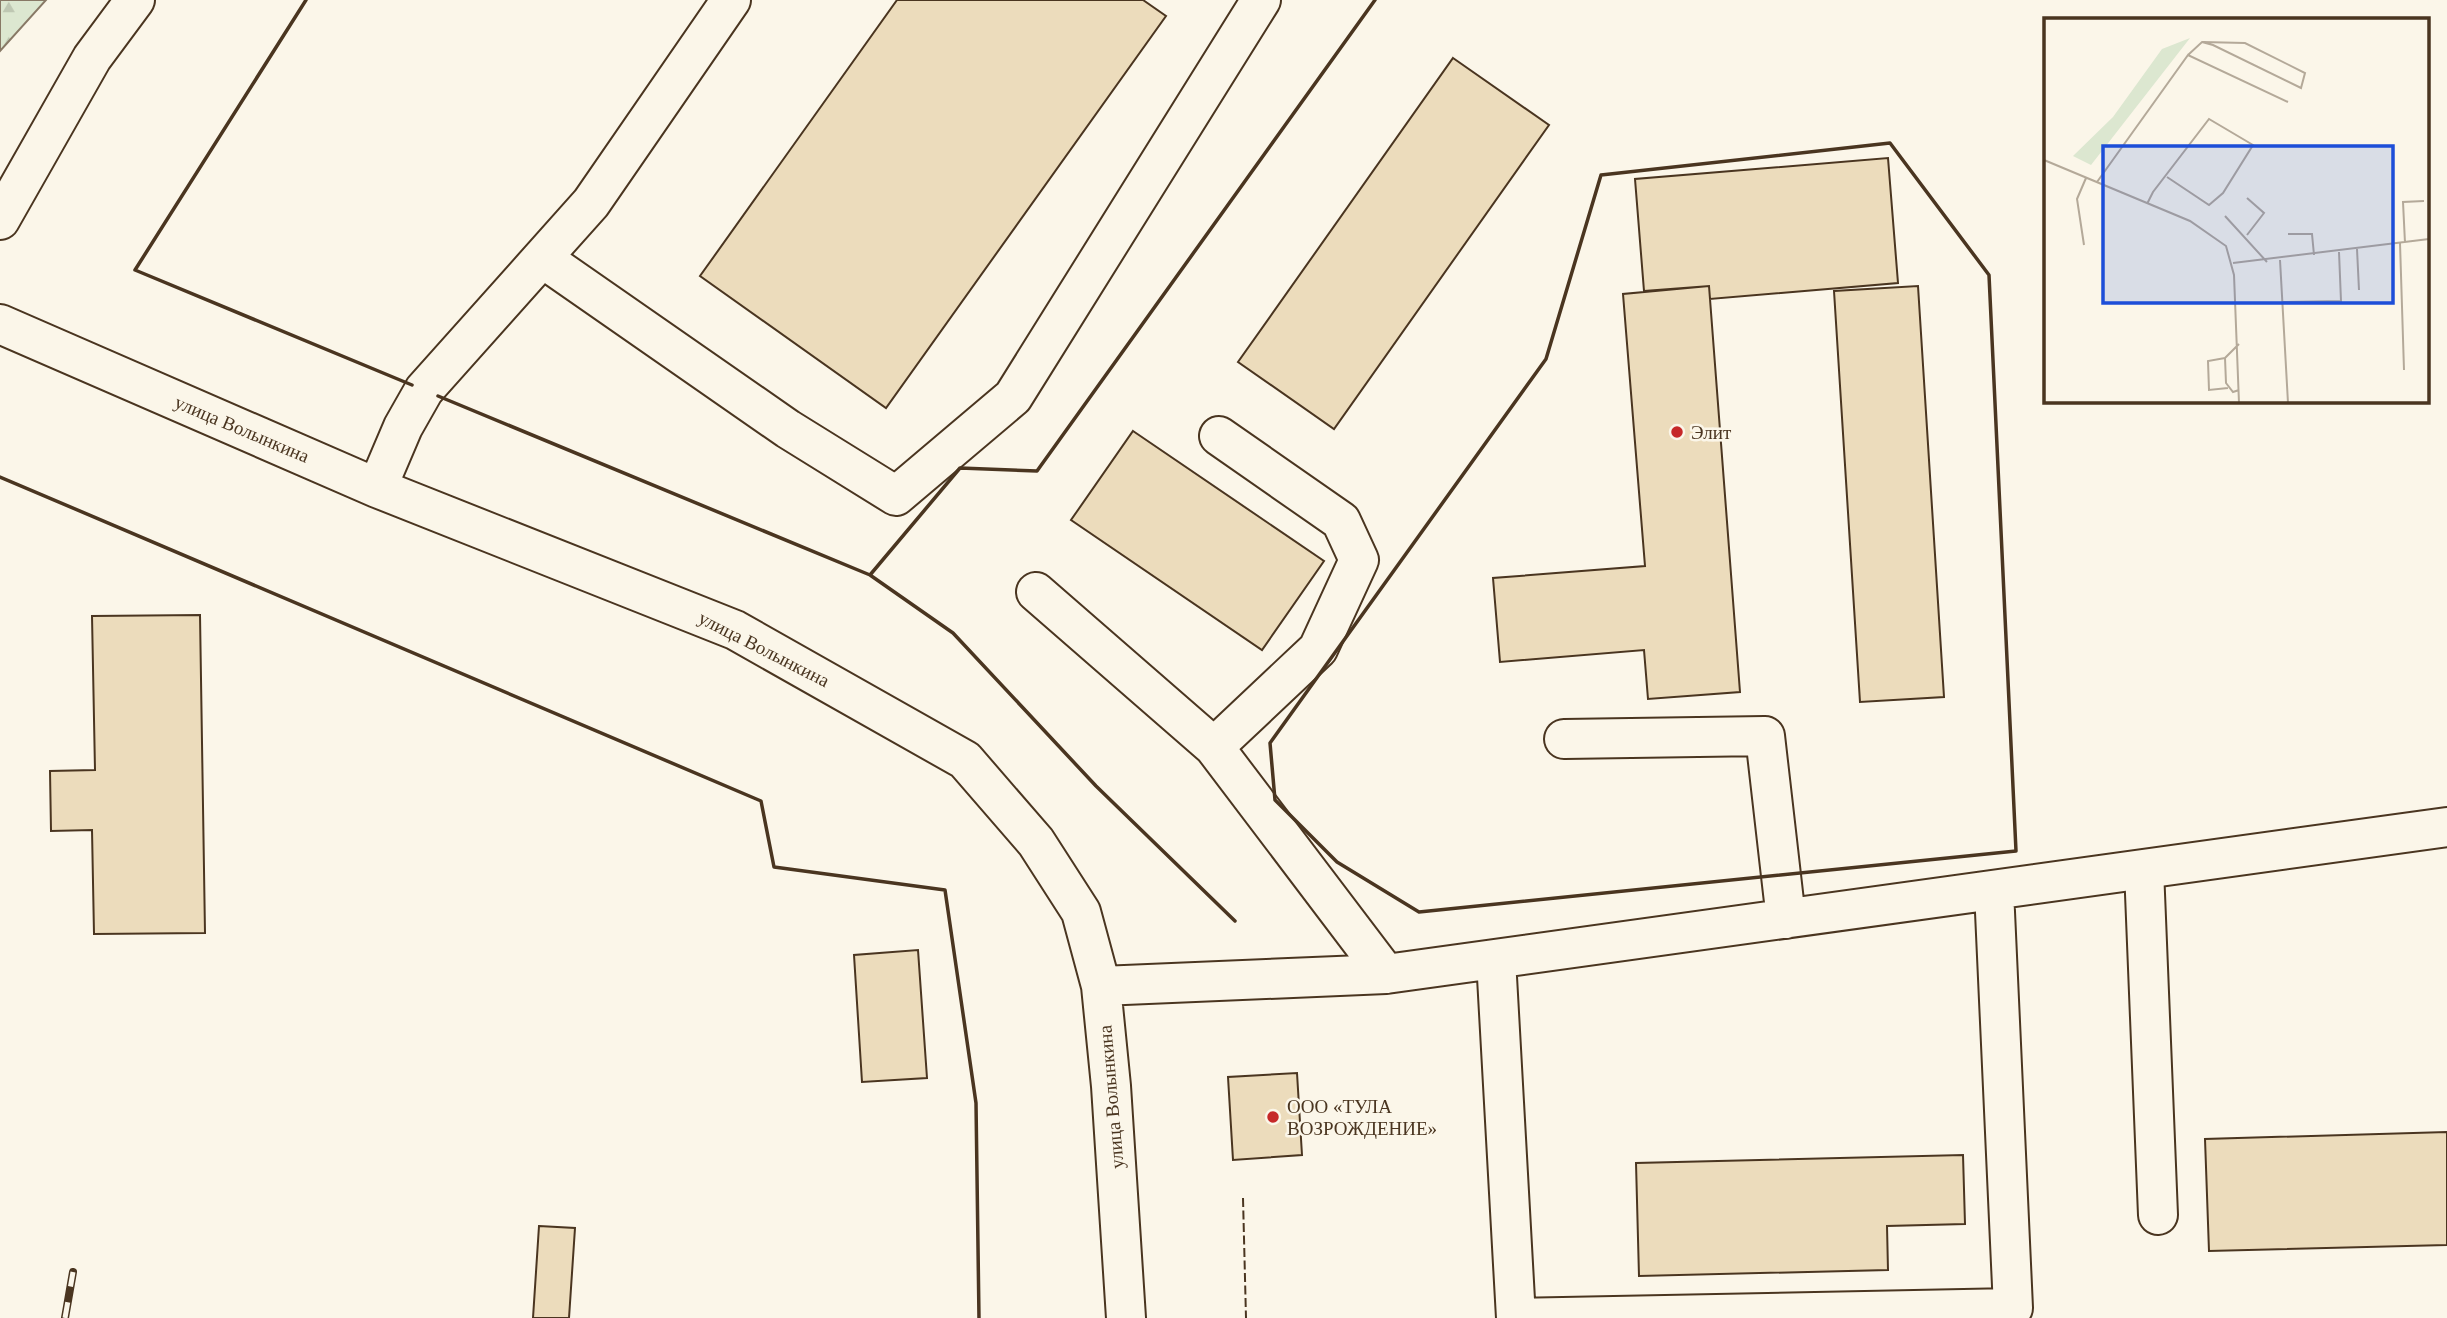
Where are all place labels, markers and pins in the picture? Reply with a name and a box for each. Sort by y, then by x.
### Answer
place label: Элит [1691,422,1732,443]
marker: Элит [1669,424,1685,440]
place label: ООО «ТУЛА ВОЗРОЖДЕНИЕ» [1287,1096,1437,1139]
marker: ООО «ТУЛА ВОЗРОЖДЕНИЕ» [1265,1109,1281,1125]

